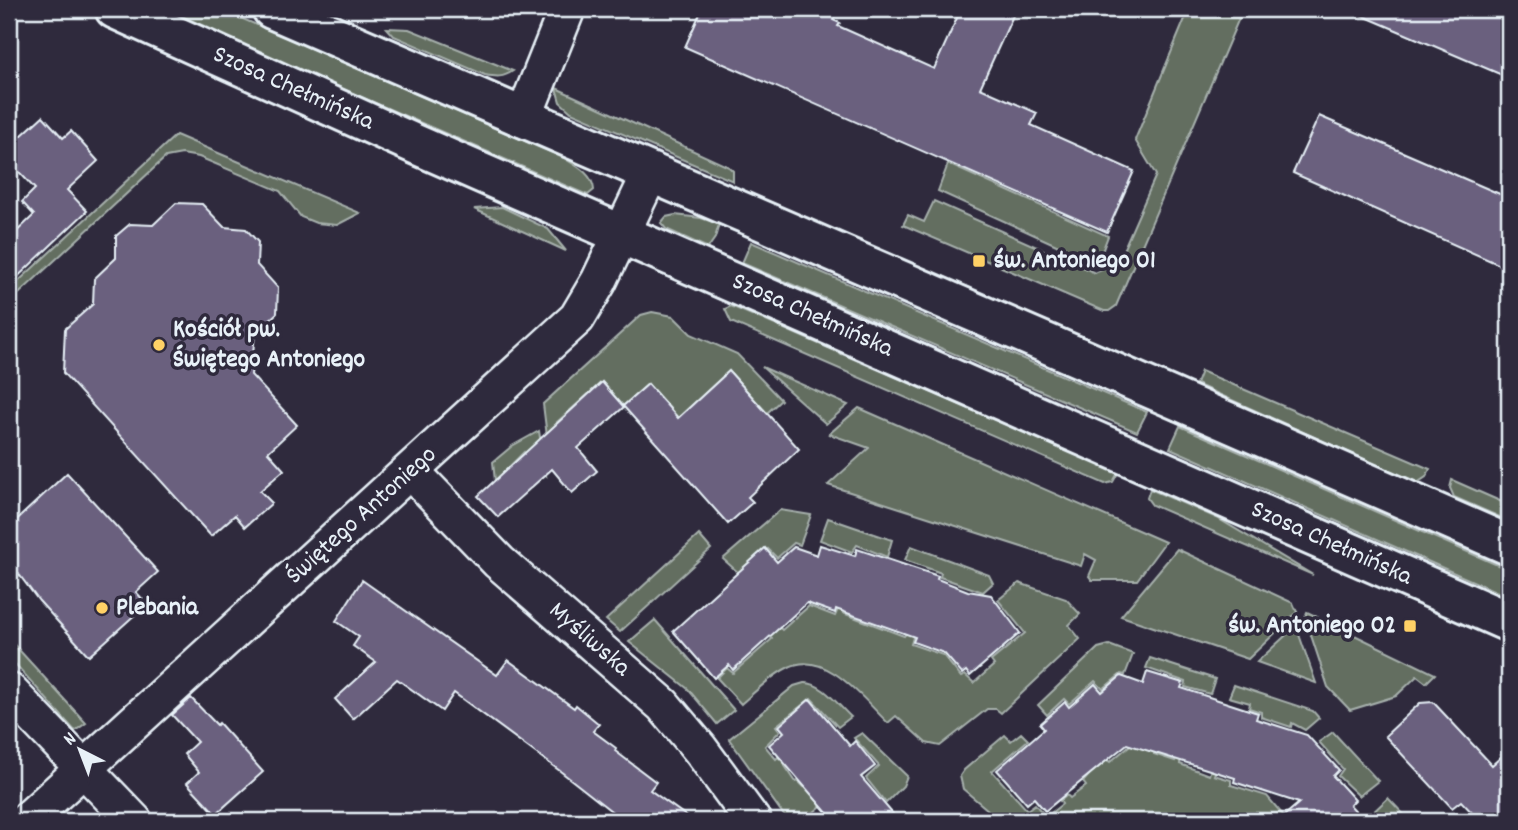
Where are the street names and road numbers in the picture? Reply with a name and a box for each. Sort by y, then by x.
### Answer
street label: Szosa Chełmińska [206,37,380,141]
street label: Szosa Chełmińska [725,264,899,368]
street label: Świętego Antoniego [278,438,446,594]
street label: Szosa Chełmińska [1244,492,1418,596]
street label: Myśliwska [540,594,639,687]

